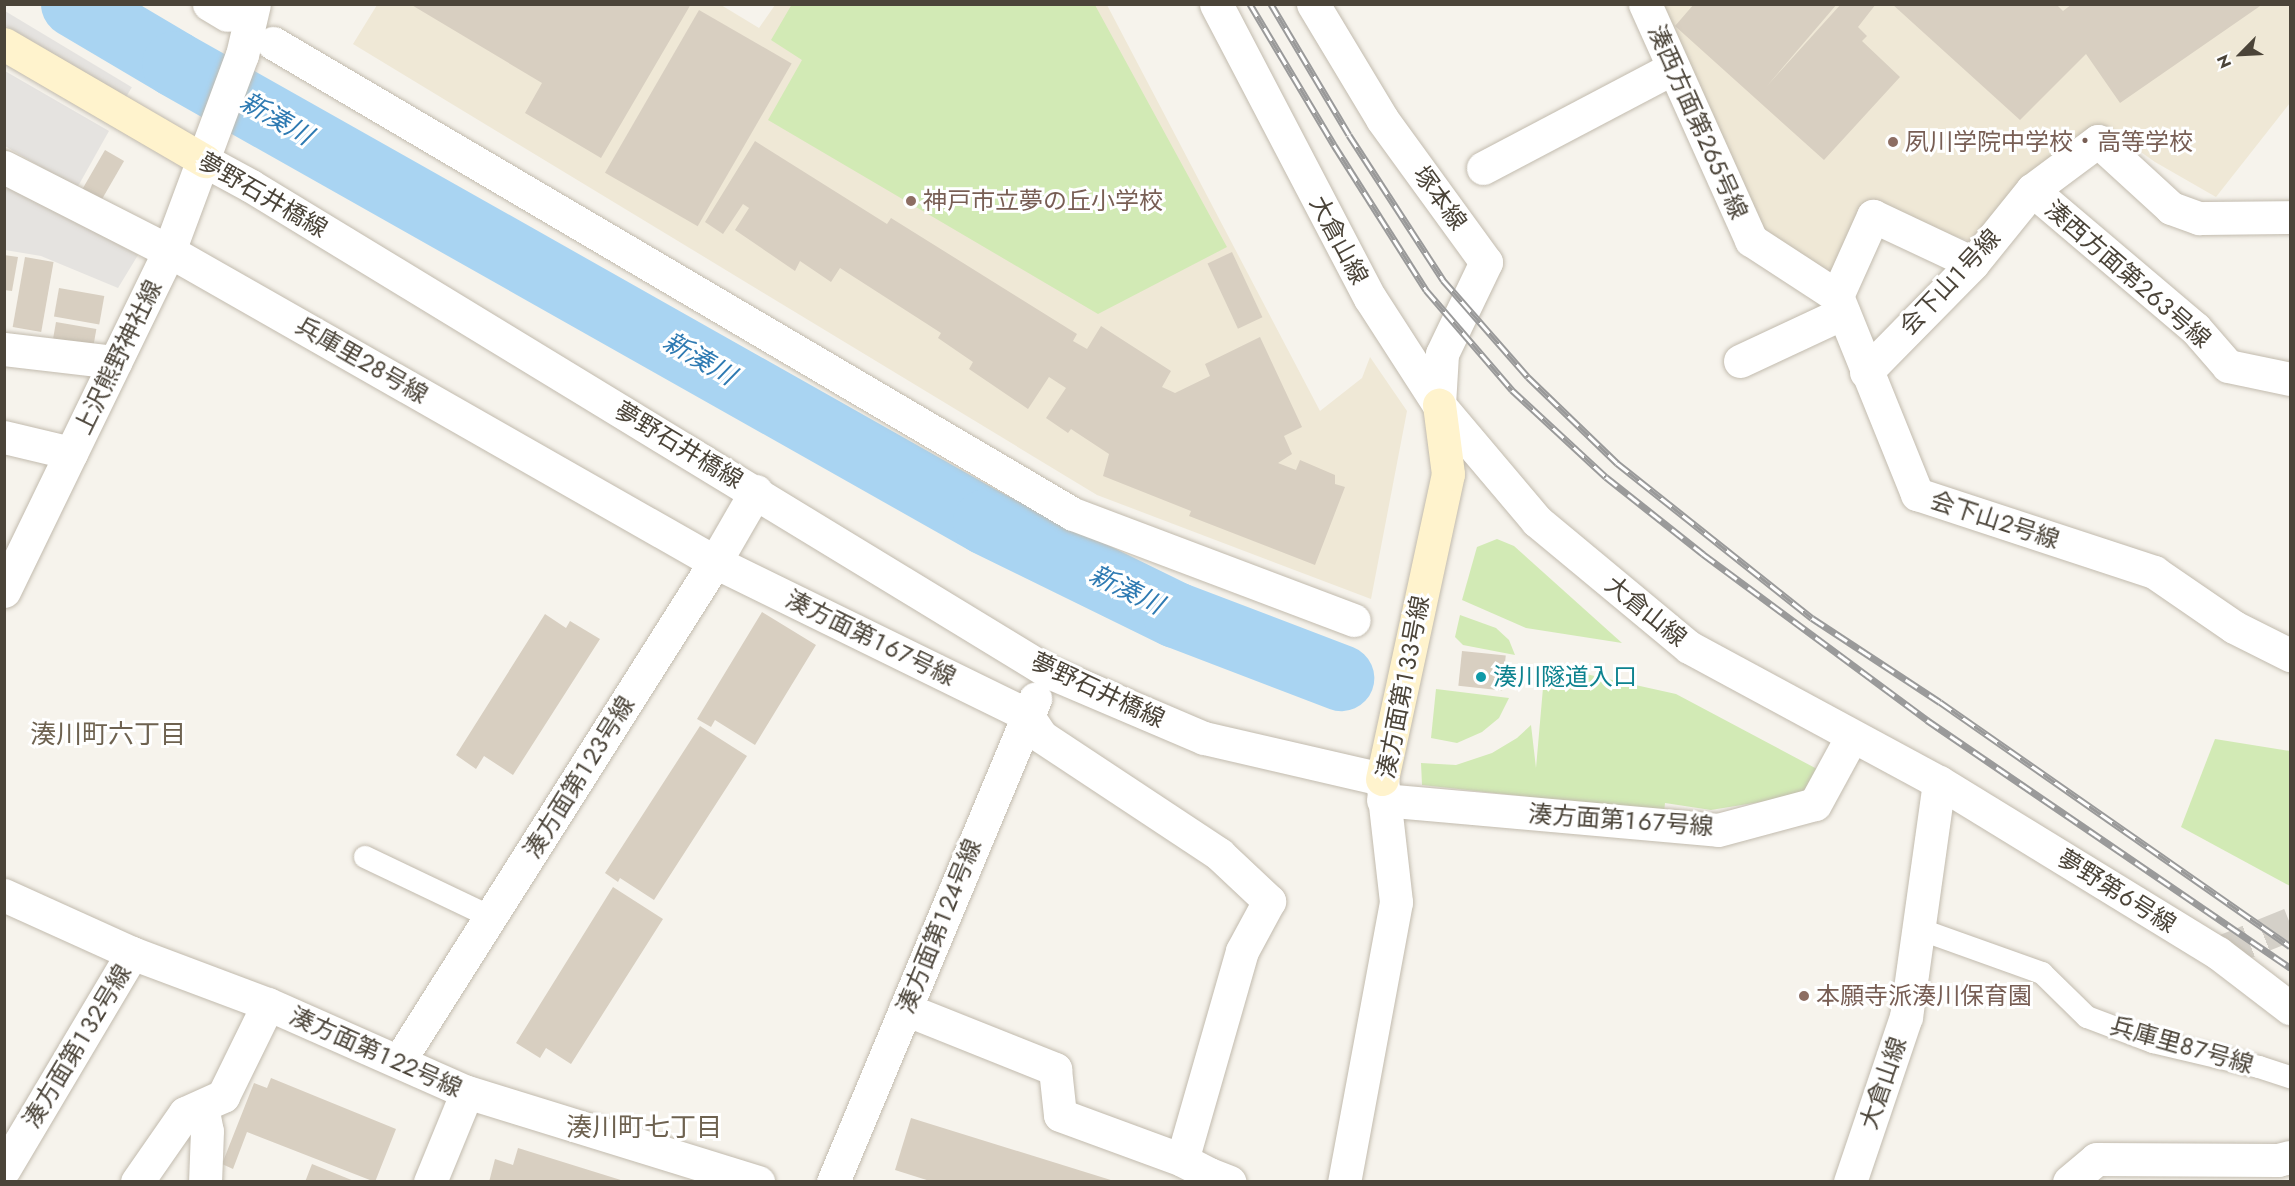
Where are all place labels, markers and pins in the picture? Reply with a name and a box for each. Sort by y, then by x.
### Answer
place label: 夙川学院中学校・高等学校 [1905,128,2193,156]
marker: 夙川学院中学校・高等学校 [1886,135,1900,149]
place label: 神戸市立夢の丘小学校 [923,187,1163,215]
marker: 神戸市立夢の丘小学校 [904,194,918,208]
place label: 湊川隧道入口 [1493,663,1637,691]
marker: 湊川隧道入口 [1474,670,1488,684]
place label: 本願寺派湊川保育園 [1816,982,2032,1010]
marker: 本願寺派湊川保育園 [1797,989,1811,1003]

